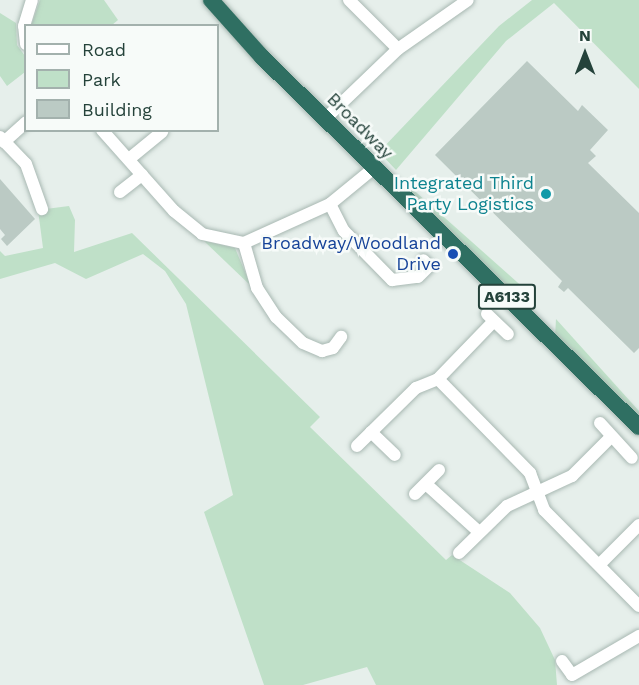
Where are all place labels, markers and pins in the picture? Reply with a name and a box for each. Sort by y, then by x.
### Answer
place label: Integrated Third Party Logistics [393,173,534,216]
marker: Integrated Third Party Logistics [539,187,553,201]
place label: Broadway/Woodland Drive [261,233,441,276]
marker: Broadway/Woodland Drive [446,247,460,261]

